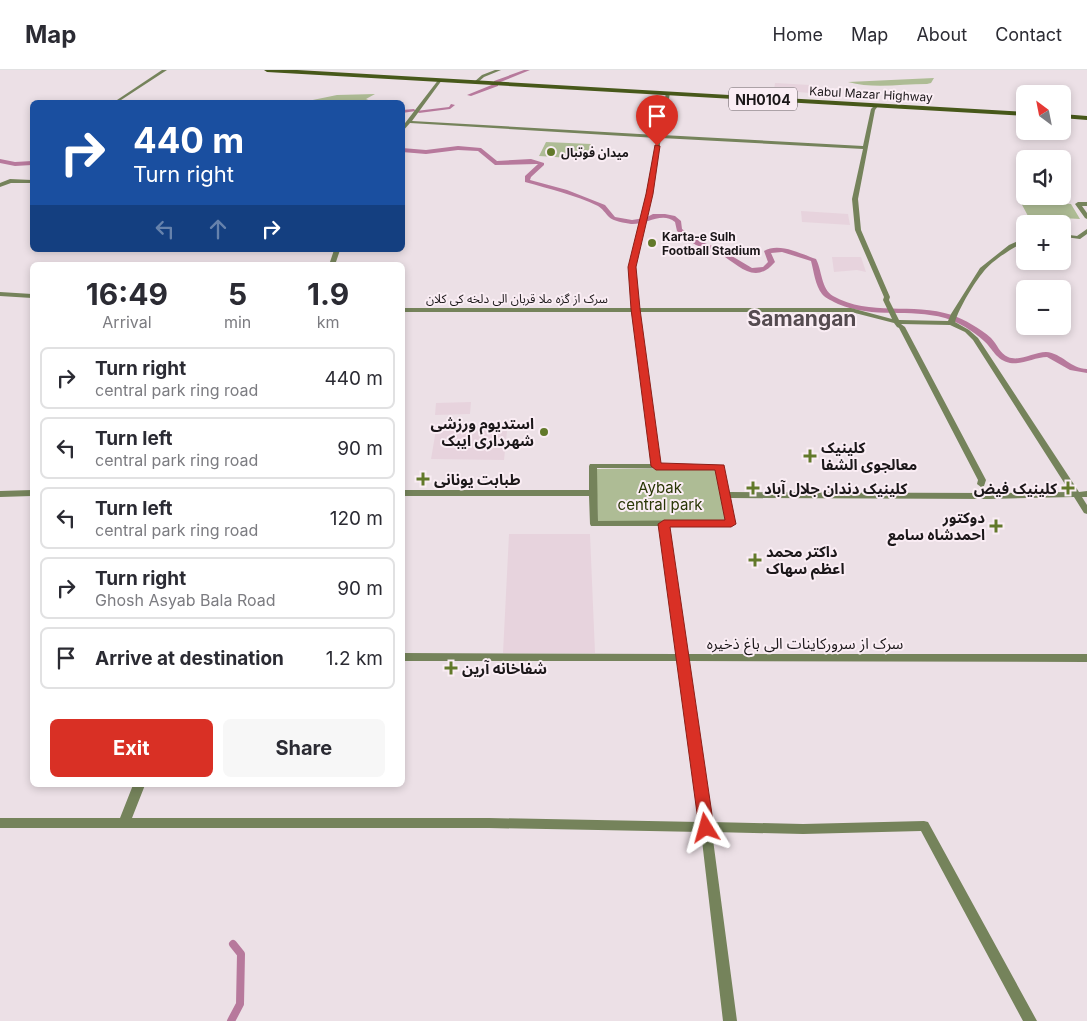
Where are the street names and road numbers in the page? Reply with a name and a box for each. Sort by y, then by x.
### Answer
street label: Kabul Mazar Highway [809,83,933,105]
road number: NH0104 [729,88,797,110]
street label: سرک از گزه ملا قربان الی دلخه کی کلان [426,291,608,306]
street label: سرک از سرورکاینات الی باغ ذخیره [707,634,904,656]

